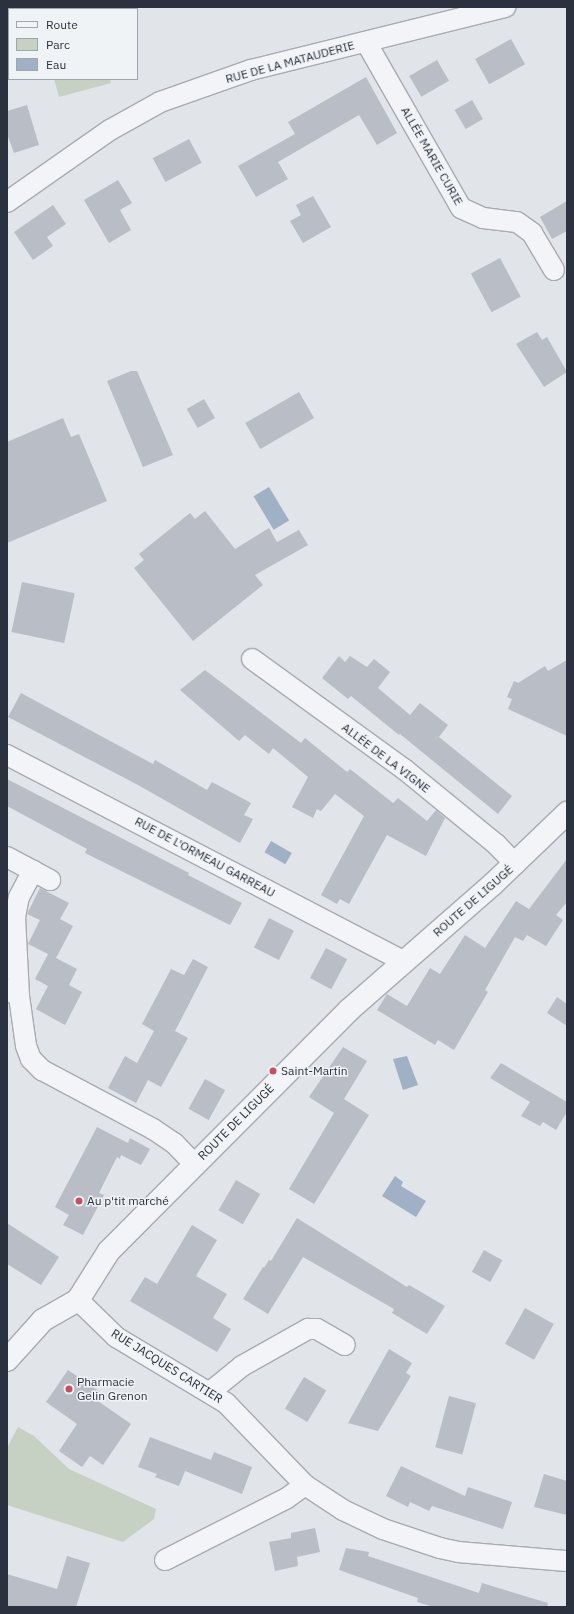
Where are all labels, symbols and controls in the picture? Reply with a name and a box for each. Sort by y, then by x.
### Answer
legend [8,8,138,80]
text: Route [46,17,78,32]
text: Parc [46,37,70,52]
street label: RUE DE LA MATAUDERIE [224,38,356,86]
text: Eau [46,57,66,72]
street label: ALLÉE MARIE CURIE [398,104,466,208]
street label: ALLÉE DE LA VIGNE [339,720,433,796]
street label: RUE DE L'ORMEAU GARREAU [132,814,278,900]
street label: ROUTE DE LIGUGÉ [430,862,516,940]
place label: Saint-Martin [281,1064,348,1078]
marker: Saint-Martin [268,1066,278,1076]
street label: ROUTE DE LIGUGÉ [195,1081,277,1163]
place label: Au p'tit marché [87,1194,169,1208]
marker: Au p'tit marché [74,1196,84,1206]
street label: RUE JACQUES CARTIER [109,1326,225,1406]
place label: Pharmacie Gelin Grenon [77,1375,147,1403]
marker: Pharmacie Gelin Grenon [64,1384,74,1394]

